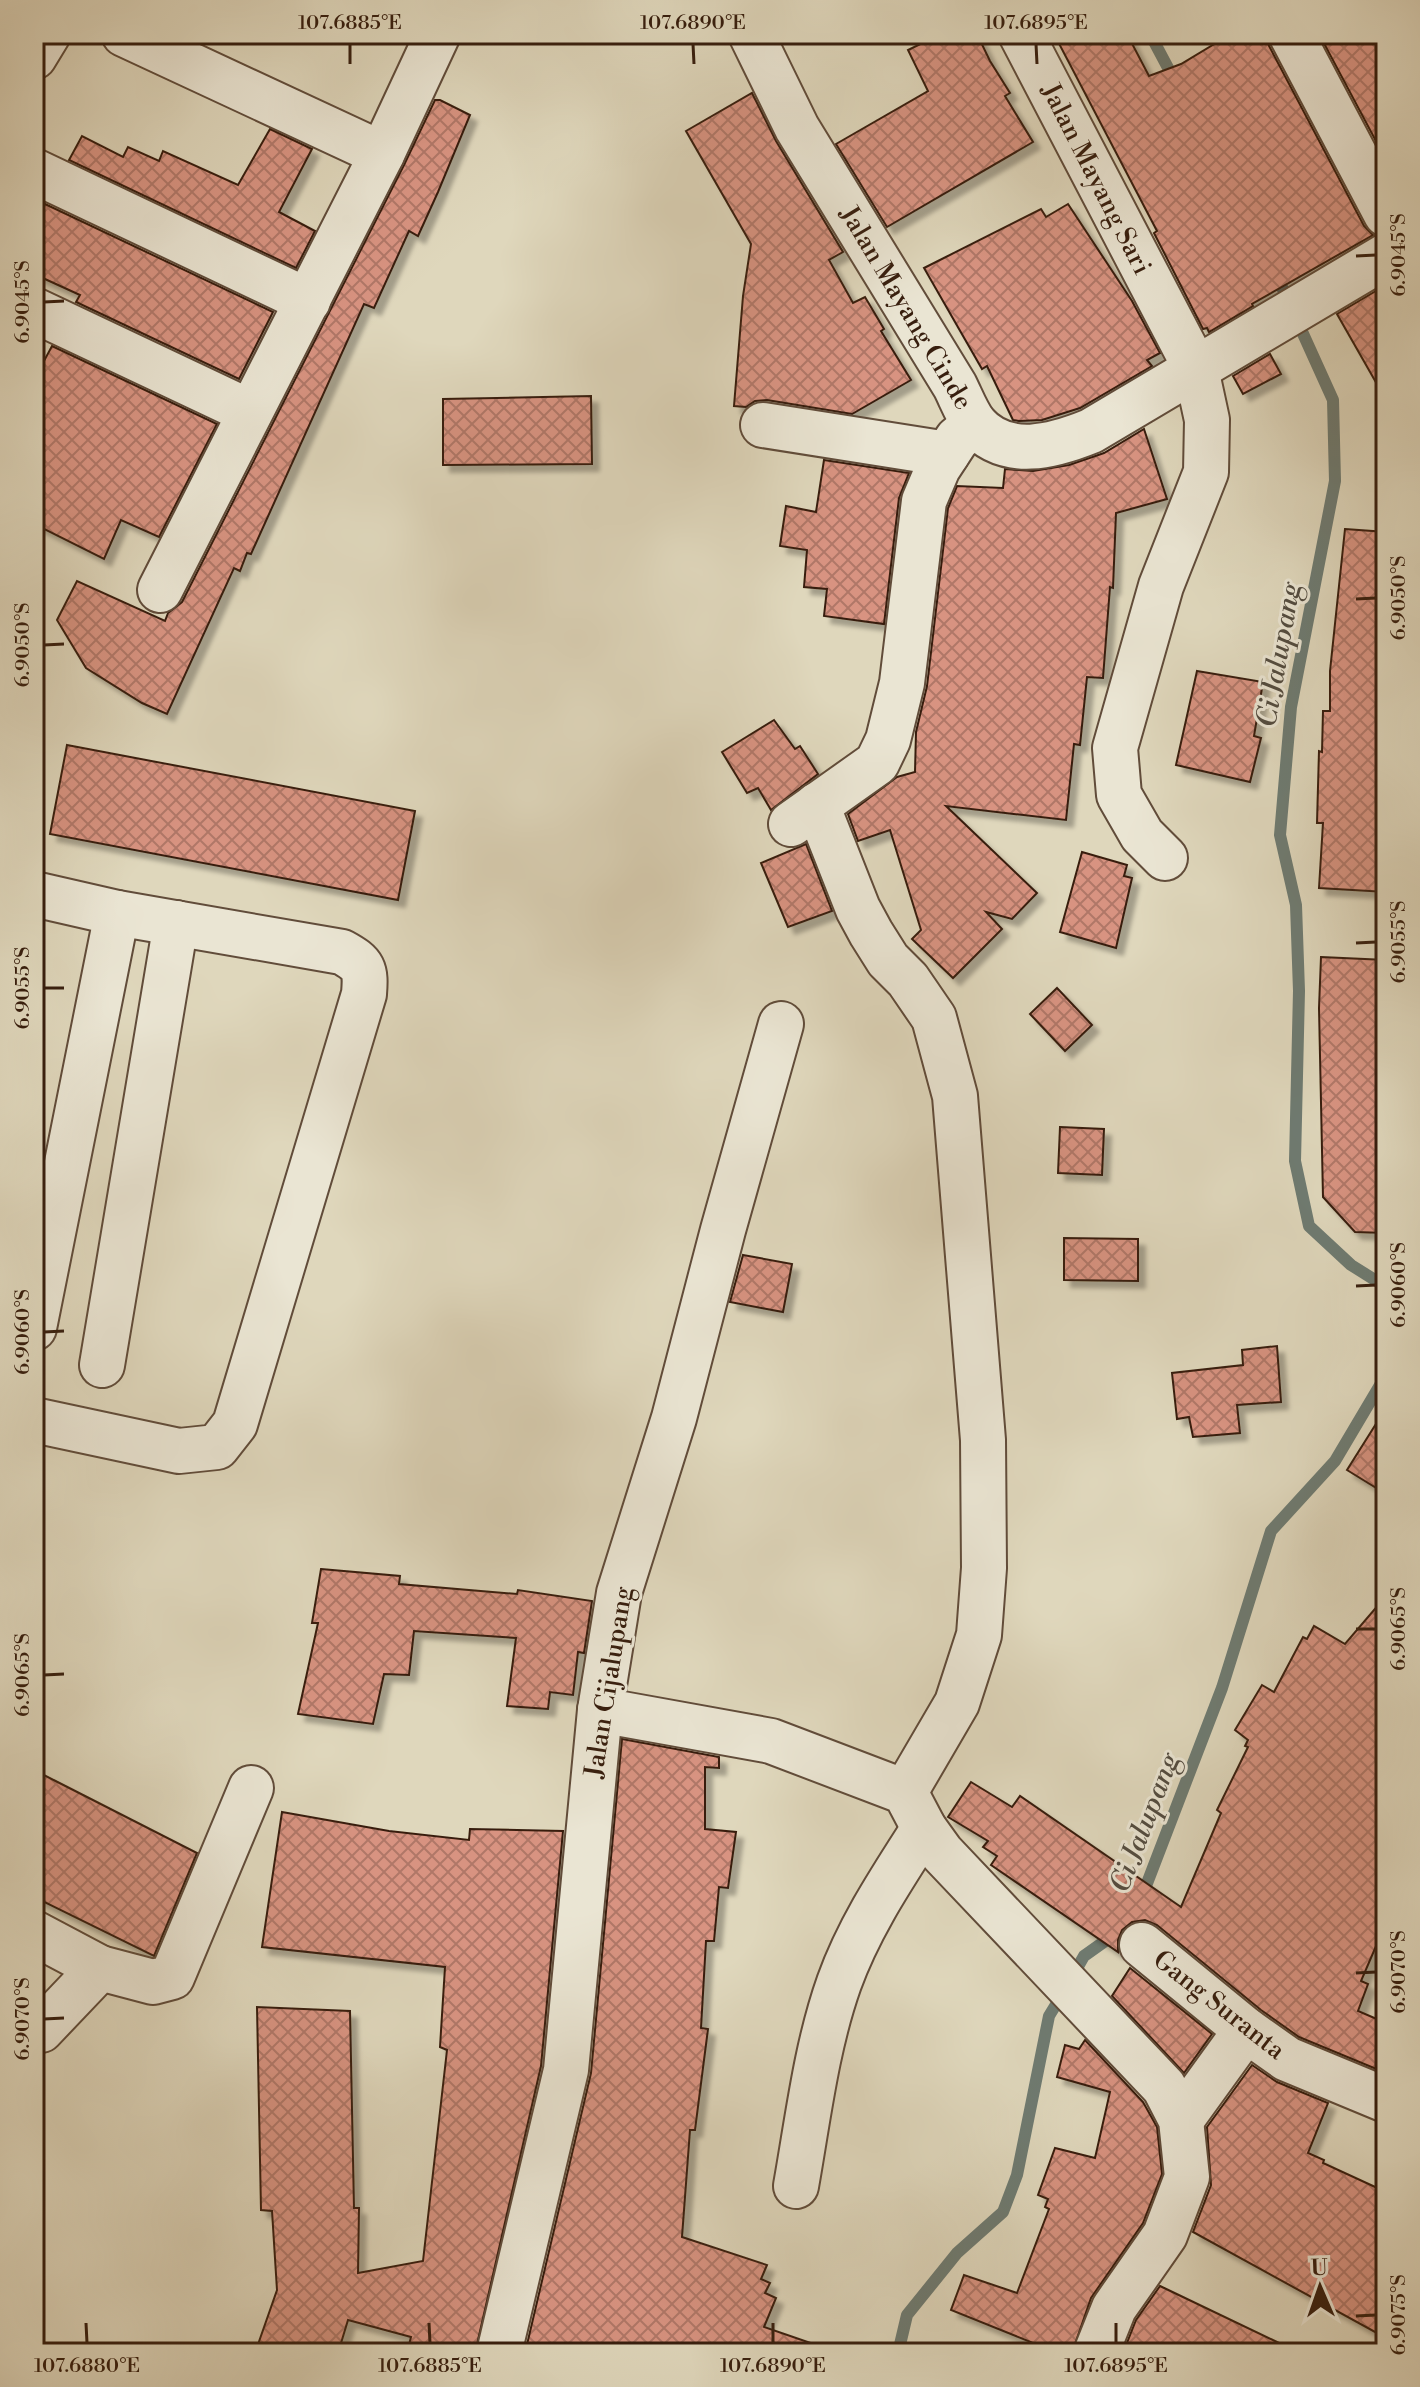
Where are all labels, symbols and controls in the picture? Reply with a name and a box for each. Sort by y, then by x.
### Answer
text: 107.6885°E [298,11,402,36]
text: 107.6890°E [640,11,746,36]
text: 107.6895°E [984,11,1088,36]
street label: Jalan Mayang Sari [1034,77,1158,280]
street label: Jalan Mayang Cinde [832,200,979,416]
text: 6.9045°S [1387,213,1412,297]
text: 6.9045°S [11,260,36,344]
text: 6.9050°S [1387,555,1412,641]
water label: Ci Jalupang [1249,578,1309,730]
text: 6.9050°S [11,602,36,688]
text: 6.9055°S [1387,901,1412,983]
text: 6.9055°S [11,947,36,1029]
text: 6.9060°S [1387,1242,1412,1328]
text: 6.9060°S [11,1289,36,1375]
street label: Jalan Cijalupang [578,1584,640,1781]
text: 6.9065°S [1387,1587,1412,1671]
text: 6.9065°S [11,1633,36,1717]
water label: Ci Jalupang [1102,1747,1188,1898]
text: 6.9070°S [1387,1930,1412,2014]
street label: Gang Suranta [1147,1943,1292,2067]
text: 6.9070°S [11,1977,36,2061]
north arrow [1280,2247,1360,2327]
text: U [1310,2255,1328,2282]
text: 6.9075°S [1387,2274,1412,2356]
text: 107.6880°E [34,2354,140,2379]
text: 107.6885°E [378,2354,482,2379]
text: 107.6890°E [720,2354,826,2379]
text: 107.6895°E [1064,2354,1168,2379]

